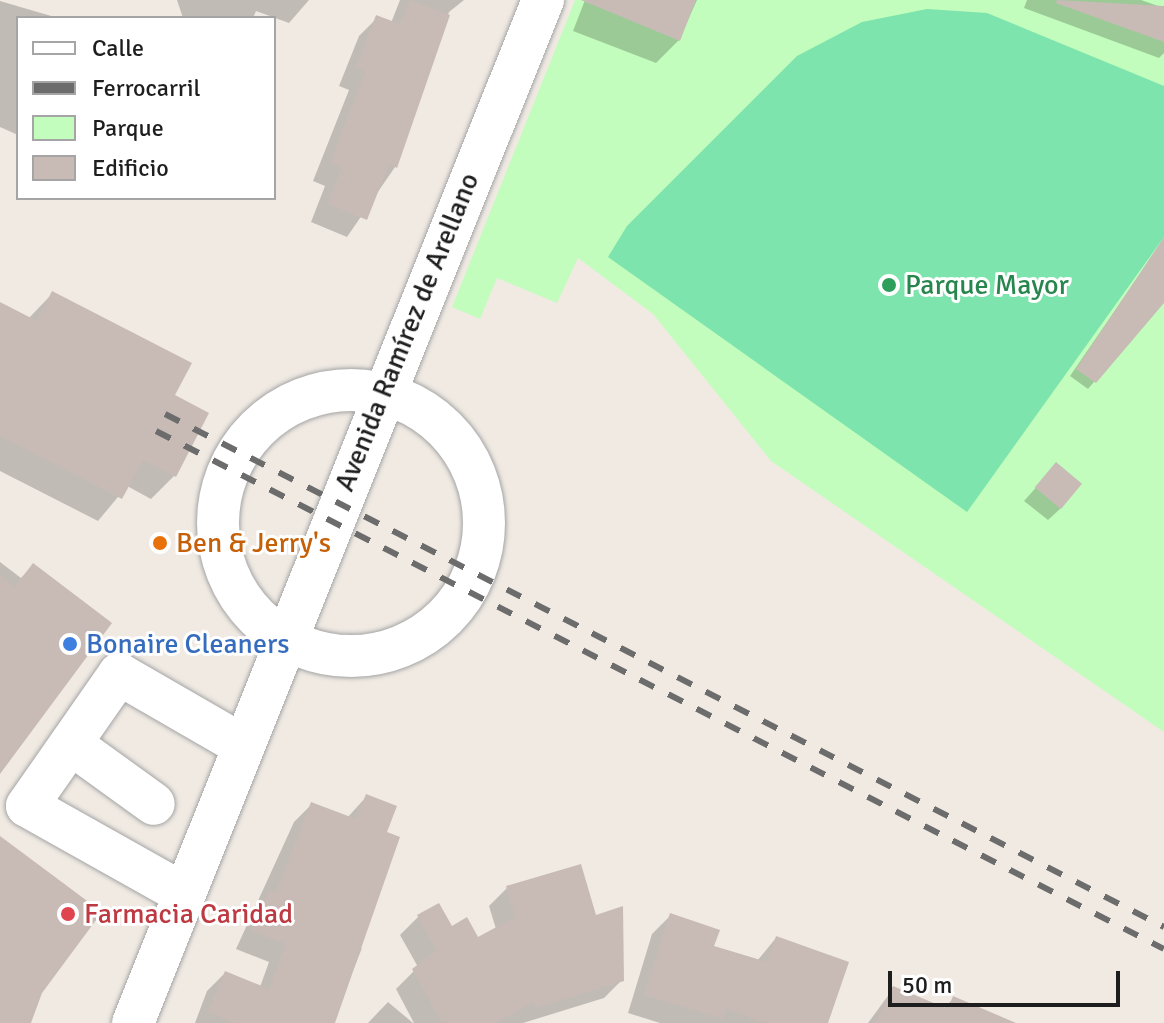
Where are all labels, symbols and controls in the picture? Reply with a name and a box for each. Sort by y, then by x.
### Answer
legend [16,16,276,200]
text: Calle [92,33,144,63]
text: Ferrocarril [92,73,201,103]
text: Parque [92,113,164,143]
text: Edificio [92,153,169,183]
street label: Avenida Ramírez de Arellano [328,168,486,496]
place label: Parque Mayor [905,268,1069,302]
marker: Parque Mayor [880,276,898,294]
place label: Ben & Jerry's [176,526,331,560]
marker: Ben & Jerry's [151,534,169,552]
place label: Bonaire Cleaners [86,627,289,661]
marker: Bonaire Cleaners [61,635,79,653]
place label: Farmacia Caridad [84,897,293,931]
marker: Farmacia Caridad [59,905,77,923]
scale bar [892,955,1124,1005]
text: 50 m [902,970,952,1000]

